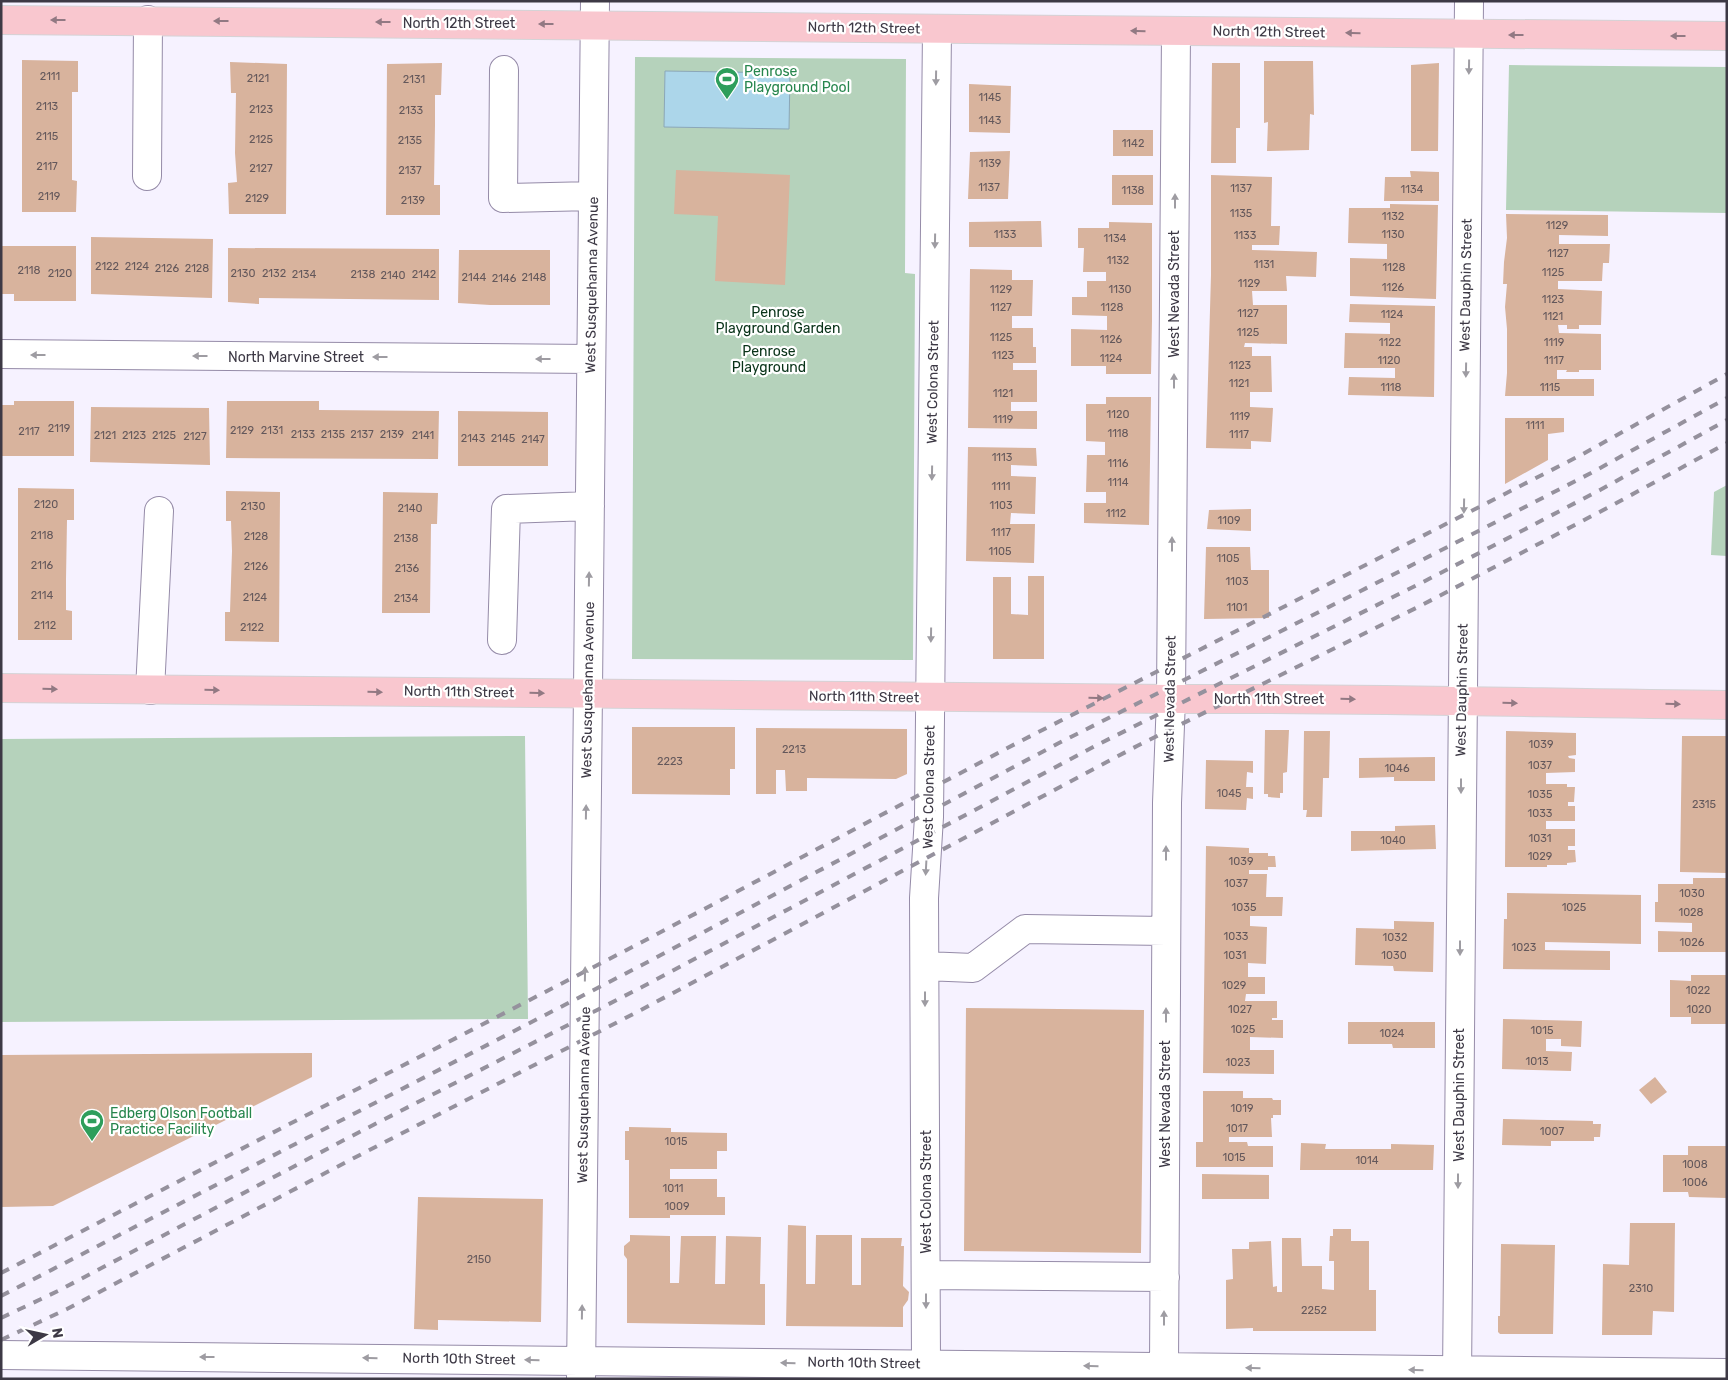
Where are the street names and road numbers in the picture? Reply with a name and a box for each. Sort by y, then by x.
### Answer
street label: North 12th Street [403,15,516,32]
street label: North 12th Street [808,19,921,37]
street label: North 12th Street [1213,23,1326,41]
street label: West Susquehanna Avenue [582,196,602,374]
street label: West Dauphin Street [1456,218,1476,352]
street label: West Nevada Street [1166,230,1183,358]
street label: West Colona Street [923,319,943,444]
street label: North Marvine Street [228,349,365,366]
street label: West Susquehanna Avenue [578,601,598,779]
street label: West Dauphin Street [1452,623,1472,757]
street label: West Nevada Street [1160,635,1180,763]
street label: North 11th Street [404,683,515,701]
street label: North 11th Street [809,688,920,706]
street label: North 11th Street [1214,691,1325,708]
street label: West Colona Street [919,724,939,849]
street label: West Susquehanna Avenue [574,1006,594,1184]
street label: West Dauphin Street [1451,1028,1468,1162]
street label: West Nevada Street [1157,1040,1174,1168]
street label: West Colona Street [918,1130,935,1254]
street label: North 10th Street [402,1350,516,1368]
street label: North 10th Street [807,1354,921,1372]

